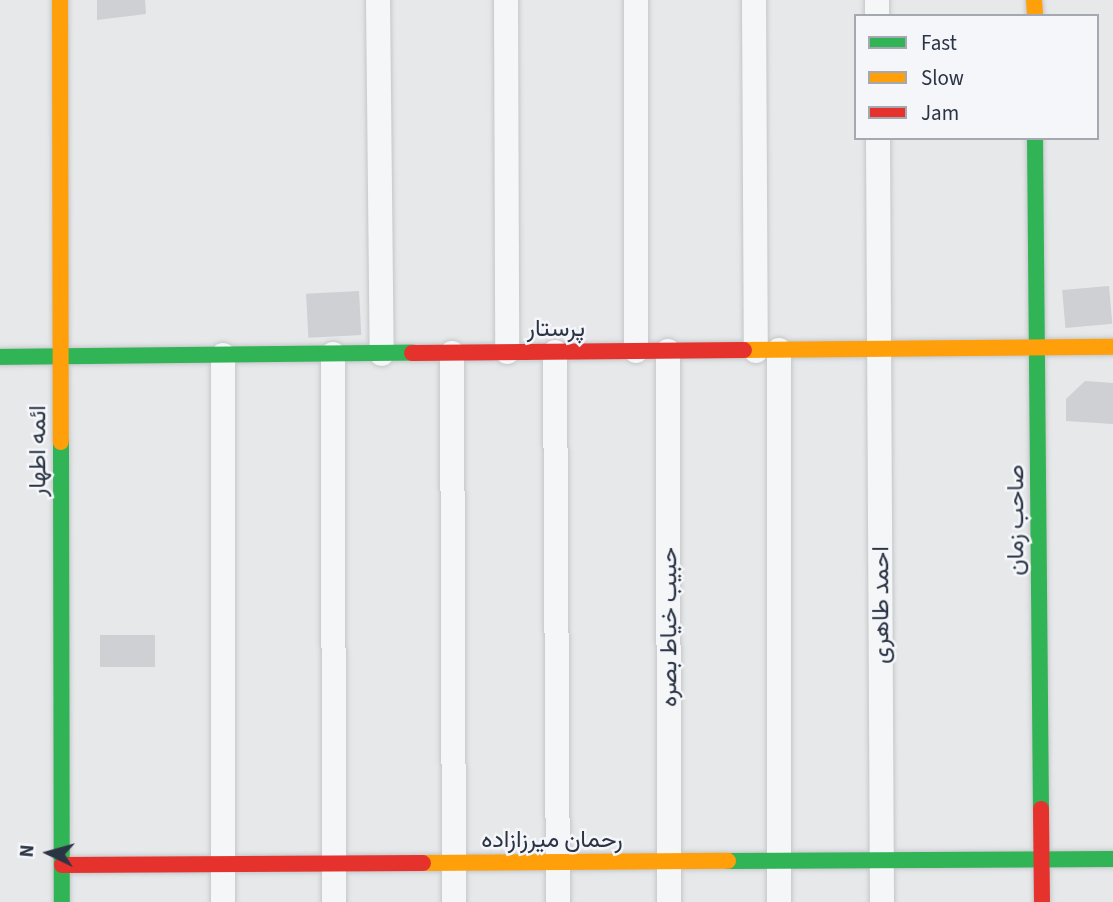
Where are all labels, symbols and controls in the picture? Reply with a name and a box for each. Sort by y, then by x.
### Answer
legend [854,14,1099,140]
text: Fast [921,28,957,58]
text: Slow [921,63,964,93]
text: Jam [921,98,959,128]
street label: پرستار [527,315,585,343]
street label: ائمه اطهار [24,405,52,497]
street label: صاحب زمان [1002,464,1030,576]
street label: احمد طاهری [867,546,895,664]
street label: حبیب خیاط بصره [655,547,683,707]
north arrow [14,818,84,888]
street label: رحمان میرزازاده [481,826,623,854]
text: N [14,844,42,859]

